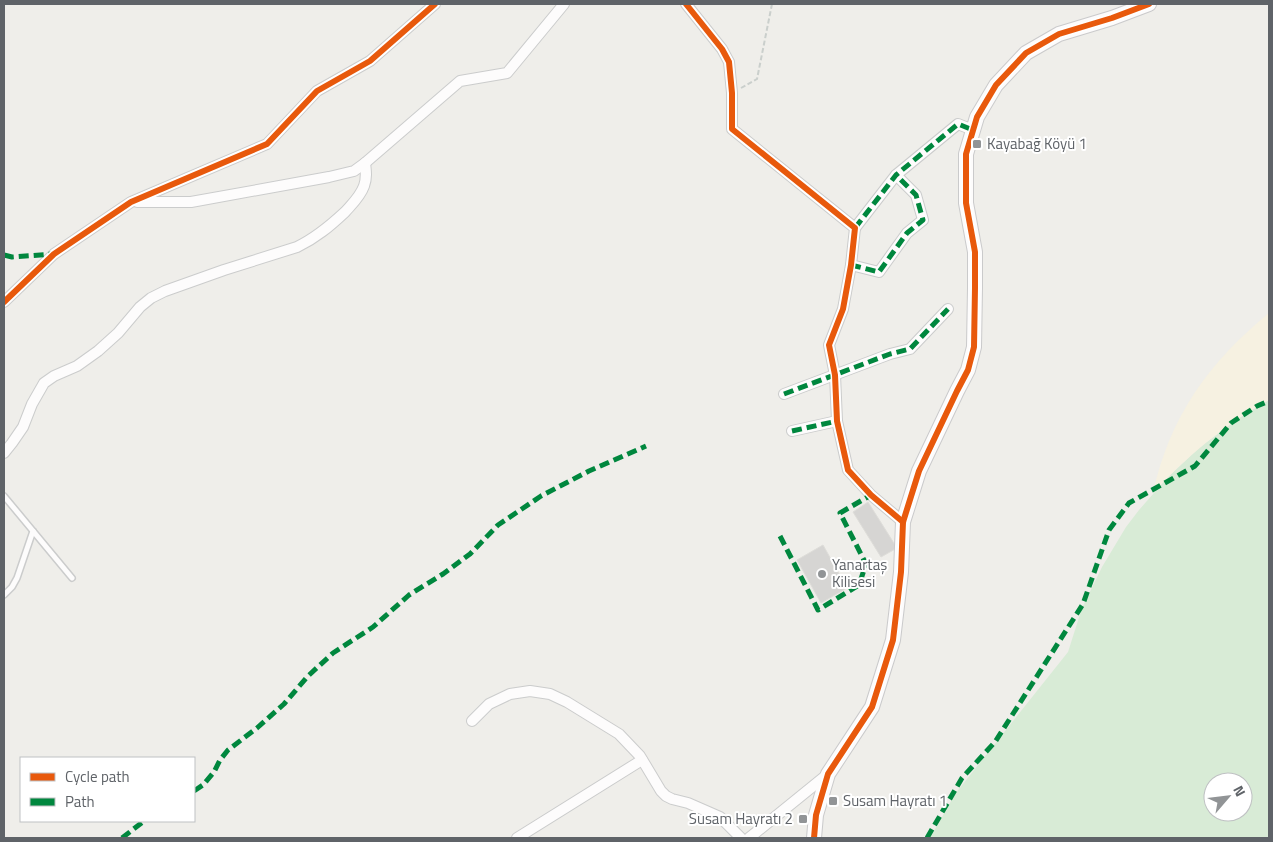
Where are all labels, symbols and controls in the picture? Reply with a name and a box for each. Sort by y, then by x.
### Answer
place label: Kayabağ Köyü 1 [987,132,1087,155]
marker: Kayabağ Köyü 1 [971,138,983,150]
place label: Yanartaş Kilisesi [832,553,887,593]
marker: Yanartaş Kilisesi [816,568,828,580]
legend [20,757,195,822]
text: Cycle path [65,765,130,788]
north arrow [1203,772,1253,822]
text: N [1228,781,1251,800]
place label: Susam Hayratı 1 [843,789,947,812]
text: Path [65,790,95,813]
marker: Susam Hayratı 1 [827,795,839,807]
place label: Susam Hayratı 2 [689,807,793,830]
marker: Susam Hayratı 2 [797,813,809,825]

